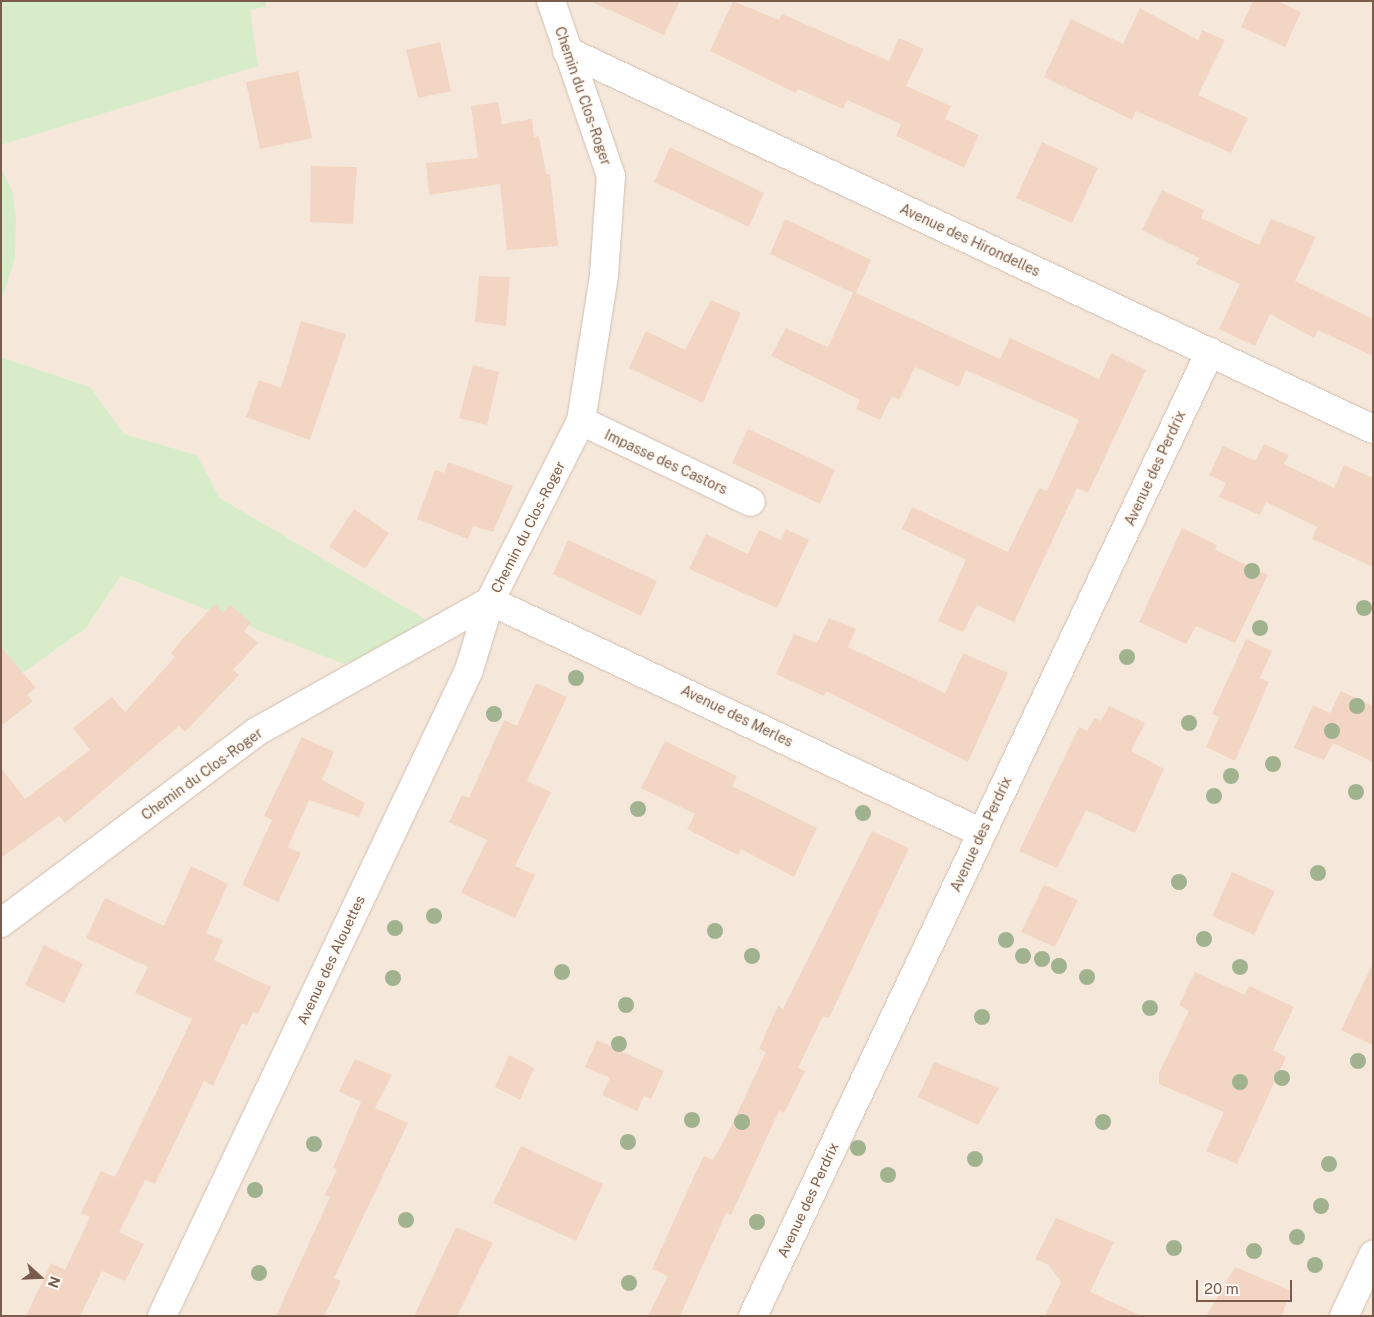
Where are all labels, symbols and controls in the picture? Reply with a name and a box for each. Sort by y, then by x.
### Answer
street label: Chemin du Clos-Roger [551,24,615,168]
street label: Avenue des Hirondelles [897,200,1043,280]
street label: Avenue des Perdrix [1121,408,1189,528]
street label: Impasse des Castors [602,426,730,498]
street label: Chemin du Clos-Roger [487,458,569,596]
street label: Avenue des Merles [678,682,796,750]
street label: Chemin du Clos-Roger [138,724,266,824]
street label: Avenue des Perdrix [947,774,1015,894]
street label: Avenue des Alouettes [294,893,368,1027]
street label: Avenue des Perdrix [774,1140,842,1260]
north arrow [15,1252,65,1302]
scale bar [1199,1270,1295,1302]
text: N [45,1274,63,1290]
text: 20 m [1204,1280,1239,1297]

